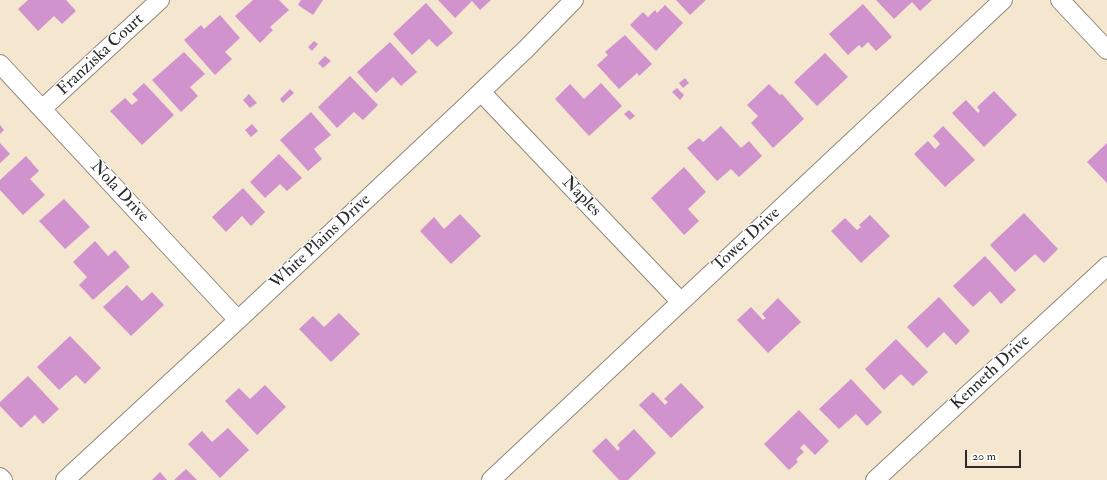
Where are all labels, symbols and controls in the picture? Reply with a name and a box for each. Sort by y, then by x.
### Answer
street label: Franziska Court [54,10,148,100]
street label: Nola Drive [85,157,153,227]
street label: Naples [557,173,605,221]
street label: White Plains Drive [267,190,375,294]
street label: Tower Drive [709,204,785,276]
street label: Kenneth Drive [947,331,1035,415]
scale bar [967,442,1023,468]
text: 20 m [972,449,996,464]

